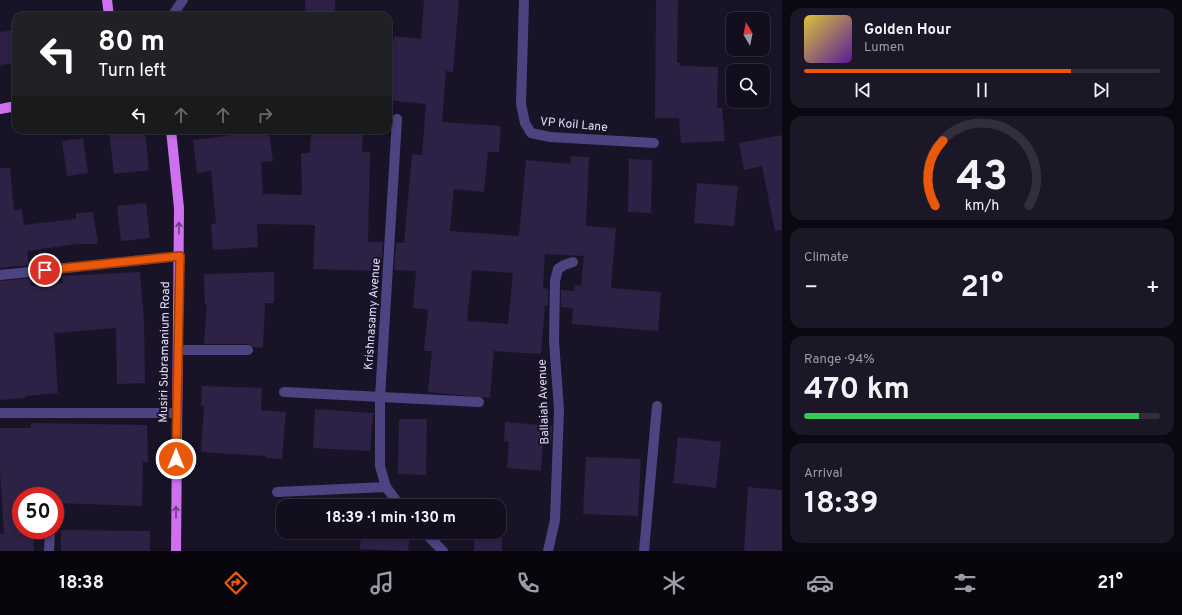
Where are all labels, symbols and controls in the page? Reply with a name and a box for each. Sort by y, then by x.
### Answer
north arrow [726,12,770,56]
map controls [726,12,770,108]
text: Golden Hour [864,21,951,40]
text: 80 m [98,25,165,61]
icon: left [32,28,84,80]
text: Lumen [864,40,904,56]
text: Turn left [98,60,166,83]
button: search [726,64,770,108]
icon: previous [852,79,874,101]
icon: pause [971,79,993,101]
icon: next [1090,79,1112,101]
icon: left [128,104,150,126]
icon: ahead [170,104,192,126]
icon: ahead [212,104,234,126]
icon: right [254,104,276,126]
street label: VP Koil Lane [539,114,608,136]
text: 43 [956,152,1008,205]
text: km/h [965,196,999,214]
one-way arrow [175,222,183,235]
text: Climate [804,250,849,266]
pin [28,253,62,287]
street label: Krishnasamy Avenue [361,258,385,371]
icon: arrive [34,259,56,281]
text: 21° [961,270,1003,307]
text: − [804,275,818,302]
text: + [1146,275,1160,302]
street label: Musiri Subramanium Road [156,281,174,423]
text: Range · 94% [804,352,875,368]
street label: Ballaiah Avenue [535,359,553,445]
text: 470 km [804,372,910,409]
position arrow [155,438,197,480]
text: Arrival [804,466,843,482]
text: 18:39 [804,486,879,523]
speed limit sign: 50 [12,487,64,539]
one-way arrow [172,506,180,519]
text: 18:39 · 1 min · 130 m [326,509,456,528]
icon: directions [222,569,250,597]
icon: music [368,569,396,597]
icon: phone [514,569,542,597]
icon: climate [660,569,688,597]
icon: car [806,569,834,597]
icon: filters [951,569,979,597]
text: 18:38 [59,572,104,595]
text: 21° [1097,572,1123,595]

